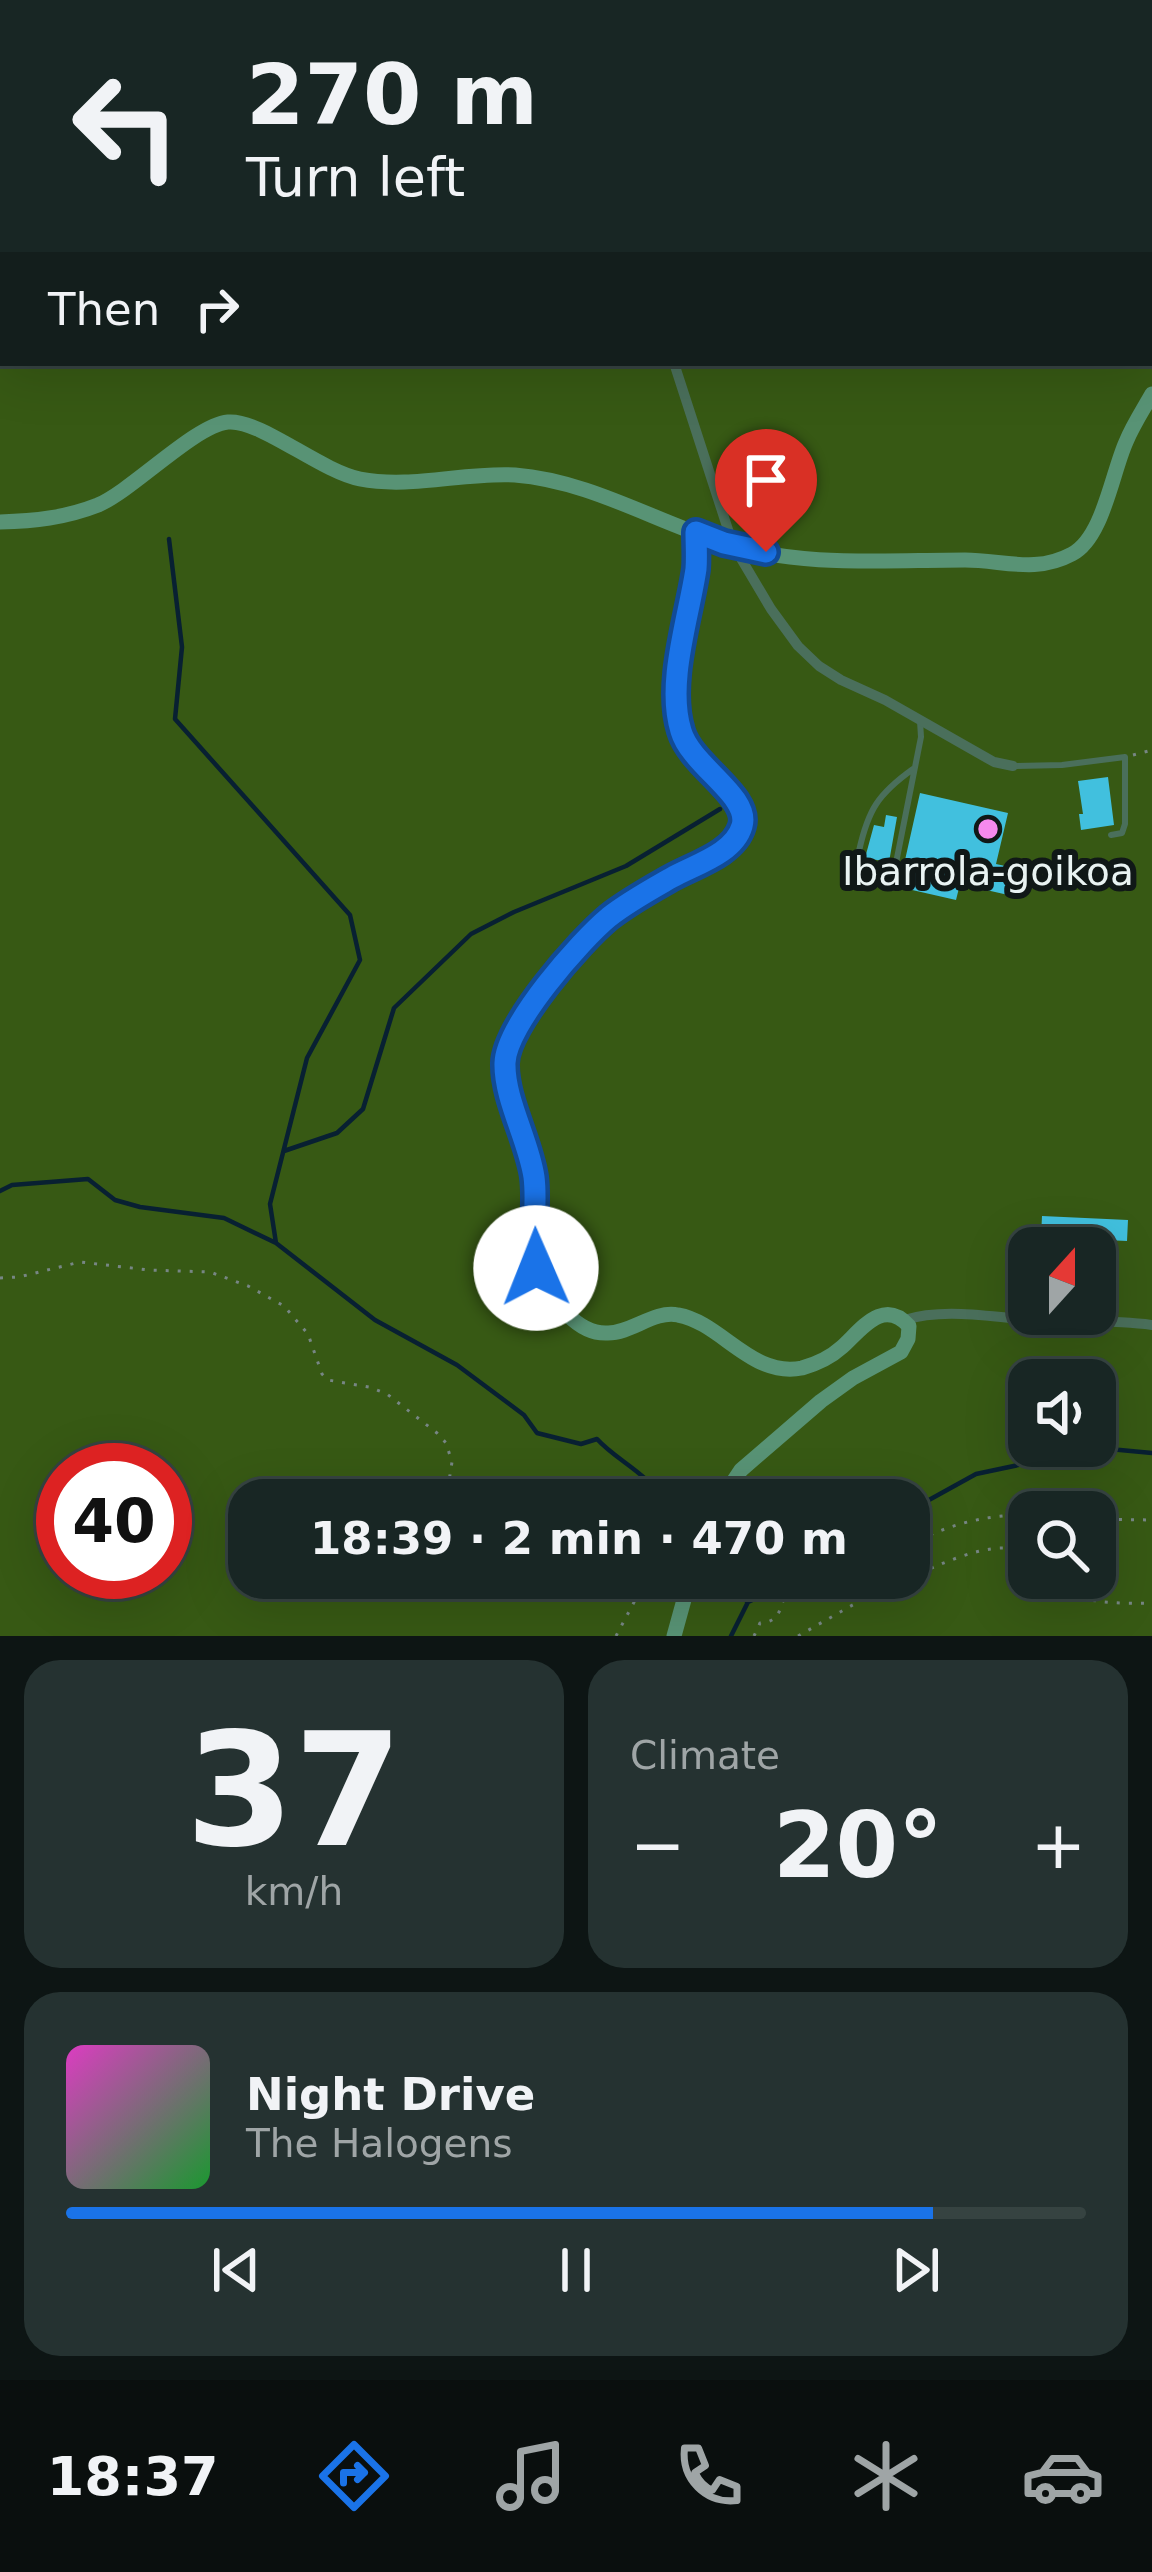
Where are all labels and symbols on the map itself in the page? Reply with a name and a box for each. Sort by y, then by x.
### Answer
pin [715,429,817,552]
marker: Ibarrola-goikoa [975,816,1001,842]
place label: Ibarrola-goikoa [842,849,1134,894]
position arrow [473,1205,599,1331]
north arrow [1008,1227,1116,1335]
speed limit sign: 40 [36,1443,192,1599]

